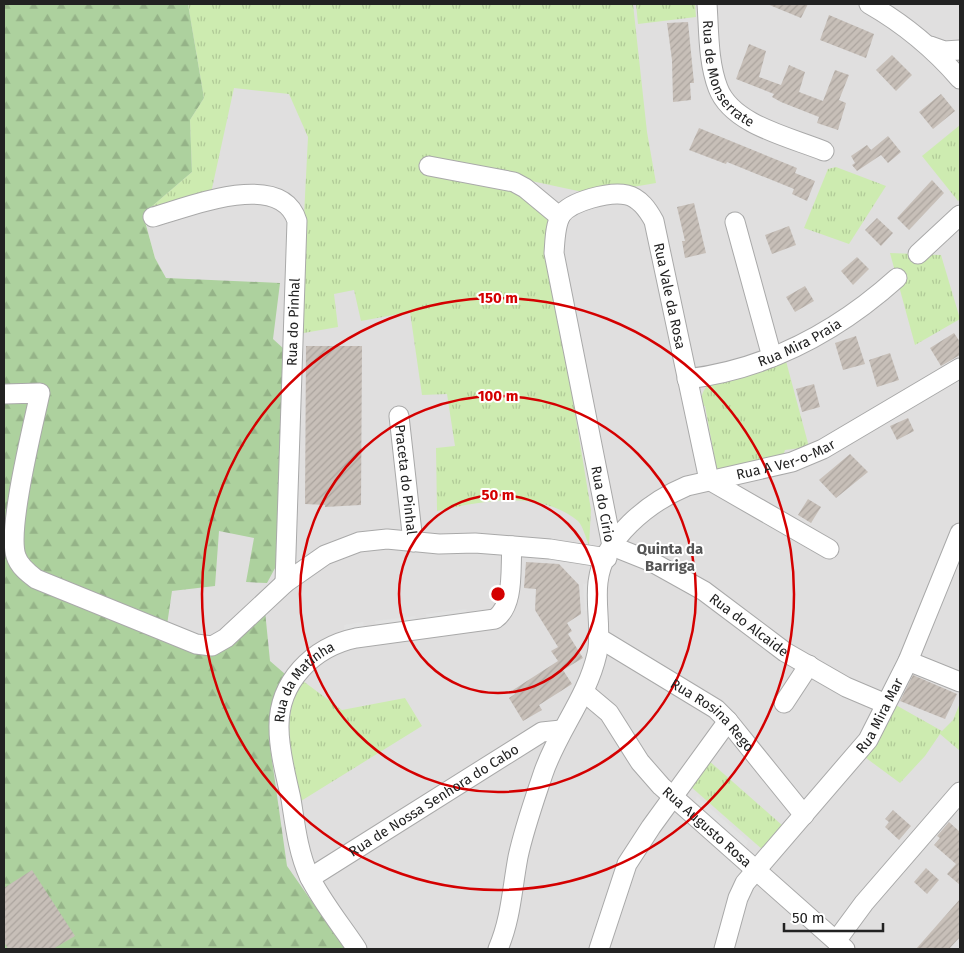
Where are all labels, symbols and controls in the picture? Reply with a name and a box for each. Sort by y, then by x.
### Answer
street label: Rua de Monserrate [699,20,757,131]
street label: Rua Vale da Rosa [650,241,689,351]
street label: Rua do Pinhal [283,278,304,366]
text: 150 m [478,289,518,307]
street label: Rua Mira Praia [756,315,845,371]
text: 100 m [478,387,518,405]
street label: Praceta do Pinhal [391,423,420,536]
street label: Rua A Ver-o-Mar [735,435,839,483]
street label: Rua do Círio [587,464,618,544]
text: 50 m [481,486,515,504]
district label: Quinta da Barriga [637,540,703,575]
centre of rings [489,585,507,603]
street label: Rua do Alcaide [706,590,792,661]
street label: Rua da Matinha [271,638,337,723]
street label: Rua Rosina Rego [667,675,757,755]
street label: Rua Mira Mar [852,675,907,757]
street label: Rua de Nossa Senhora do Cabo [346,741,522,861]
street label: Rua Augusto Rosa [659,783,755,871]
scale bar [784,900,883,932]
text: 50 m [792,909,825,927]

